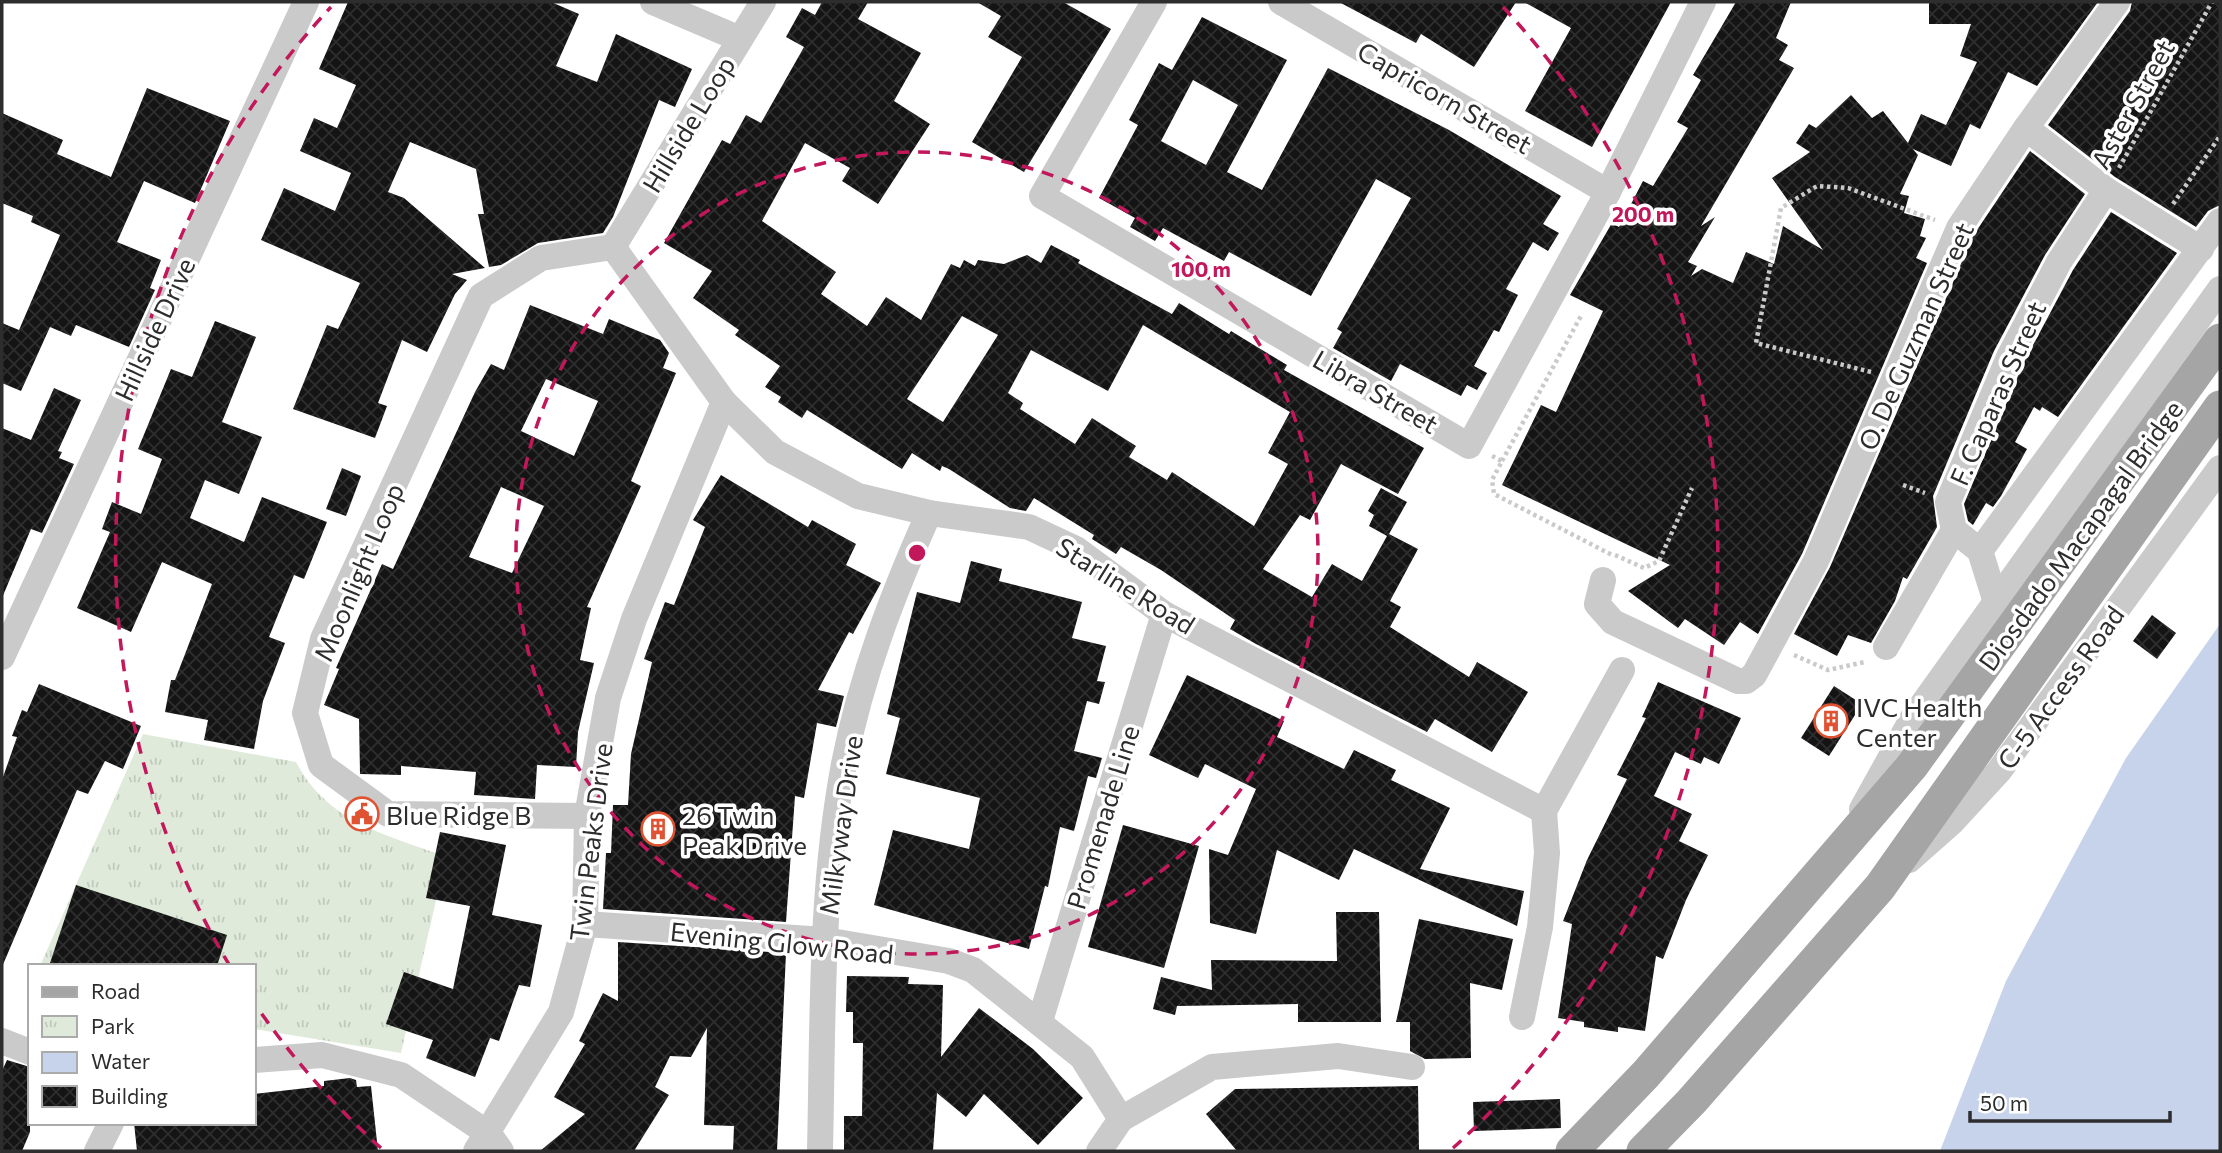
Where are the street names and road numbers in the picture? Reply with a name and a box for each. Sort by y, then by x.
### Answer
street label: Aster Street [2084,34,2180,174]
street label: Capricorn Street [1352,35,1538,159]
street label: Hillside Loop [635,50,741,198]
street label: O. De Guzman Street [1851,217,1979,455]
street label: Hillside Drive [107,252,201,406]
street label: F. Caparas Street [1943,296,2051,490]
street label: Libra Street [1308,343,1444,439]
street label: Diosdado Macapagal Bridge [1972,394,2188,676]
street label: Moonlight Loop [307,478,409,666]
street label: Starline Road [1051,530,1201,640]
street label: C-5 Access Road [1990,599,2130,775]
street label: Promenade Line [1059,721,1145,913]
street label: Milkyway Drive [812,733,868,917]
street label: Twin Peaks Drive [562,741,618,943]
street label: Evening Glow Road [669,915,895,969]

